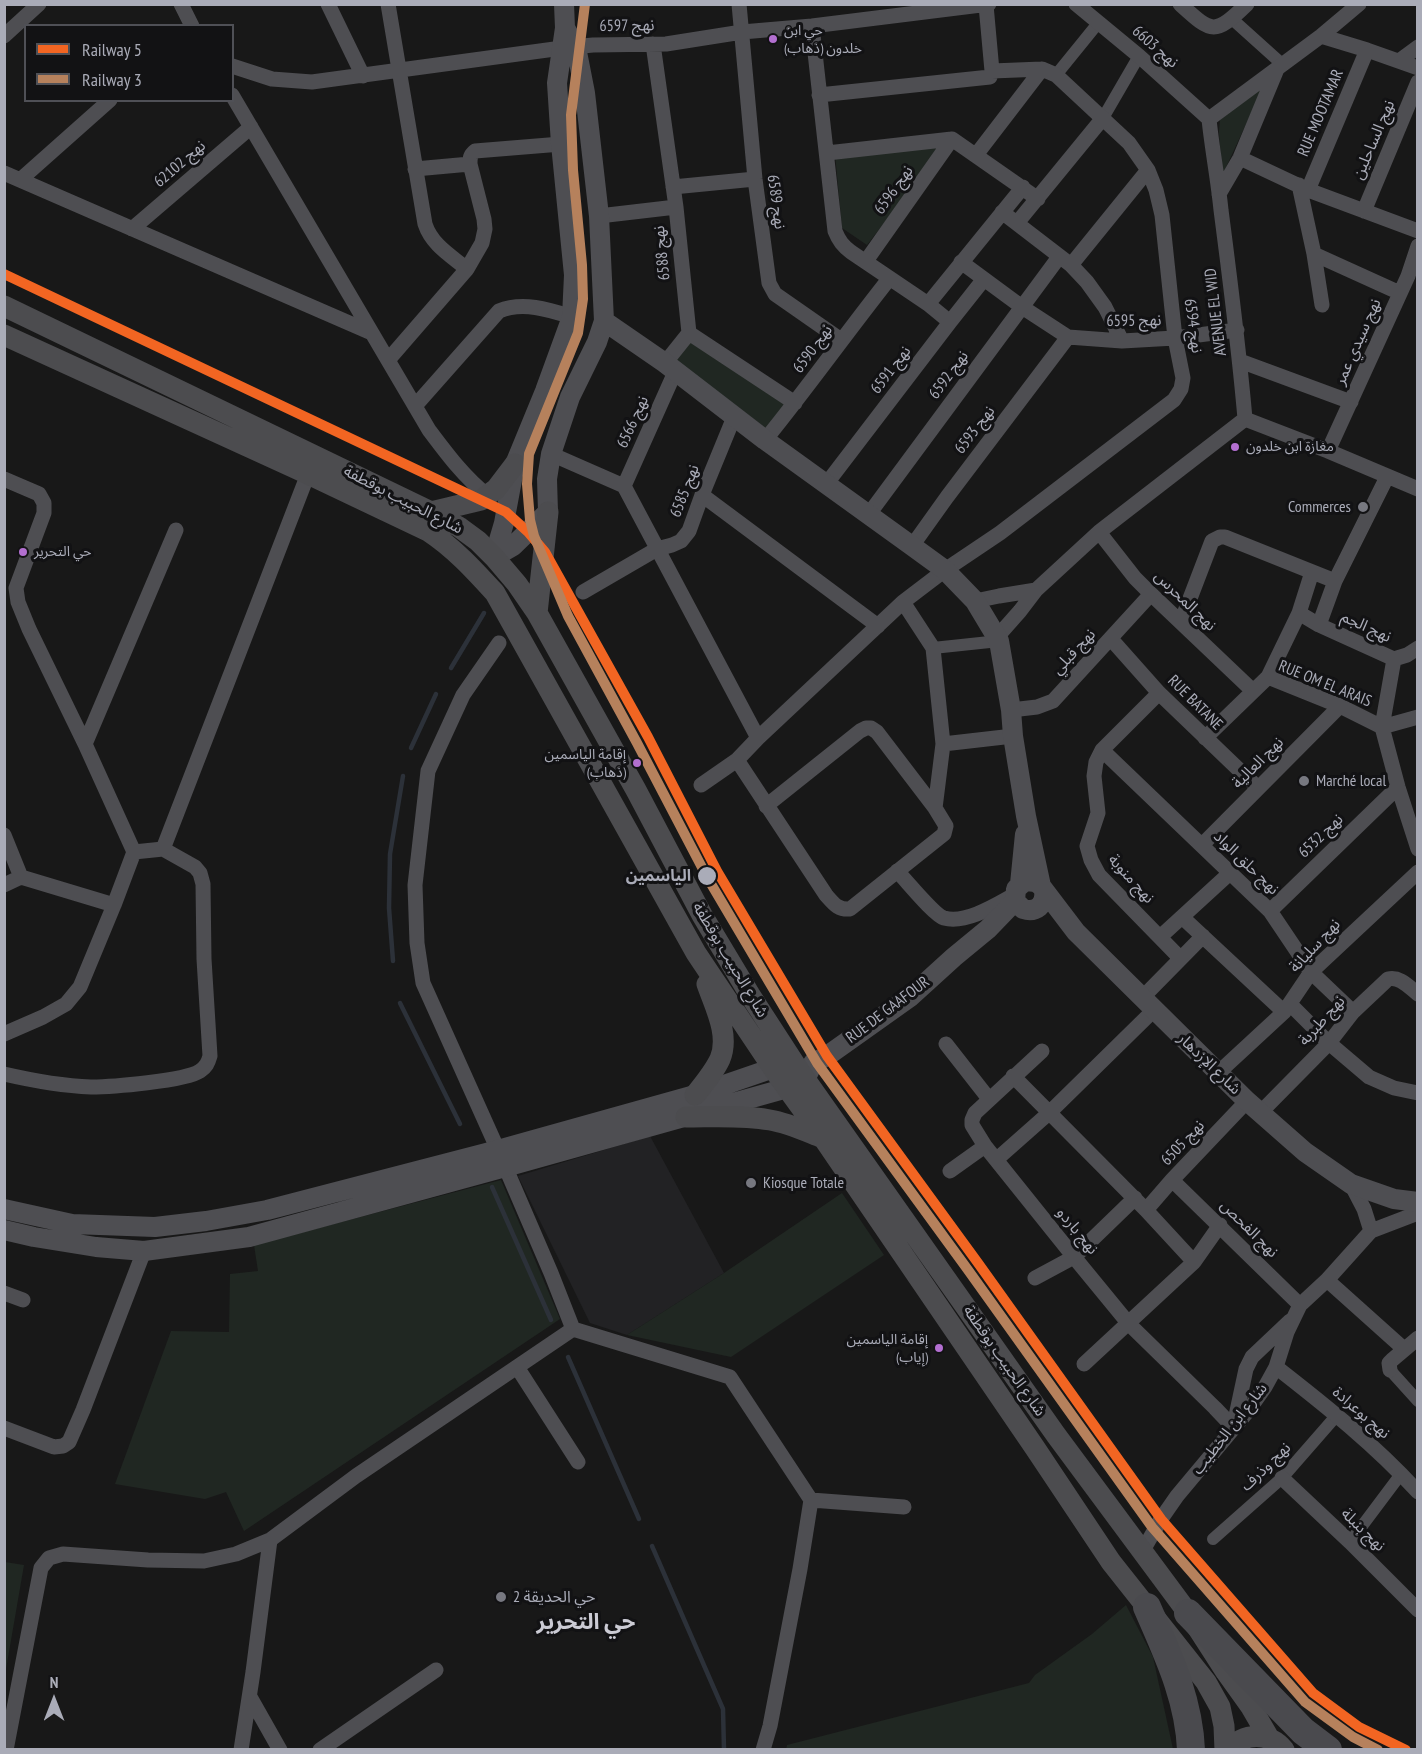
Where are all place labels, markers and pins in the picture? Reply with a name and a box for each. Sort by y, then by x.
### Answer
place label: حي ابن خلدون (ذهاب) [784,23,862,56]
marker: حي ابن خلدون (ذهاب) [767,33,779,45]
place label: مغازة ابن خلدون [1246,439,1334,455]
marker: مغازة ابن خلدون [1229,441,1241,453]
place label: Commerces [1288,497,1351,517]
marker: Commerces [1356,500,1370,514]
place label: حي التحرير [34,544,91,560]
marker: حي التحرير [17,546,29,558]
place label: إقامة الياسمين (ذهاب) [544,747,626,780]
marker: إقامة الياسمين (ذهاب) [631,757,643,769]
place label: Marché local [1316,771,1386,791]
marker: Marché local [1297,774,1311,788]
marker: الياسمين [696,865,718,887]
place label: الياسمين [626,866,691,886]
place label: Kiosque Totale [763,1173,844,1193]
marker: Kiosque Totale [744,1176,758,1190]
place label: إقامة الياسمين (إياب) [846,1332,928,1364]
marker: إقامة الياسمين (إياب) [933,1342,945,1354]
place label: حي الحديقة 2 [513,1587,595,1607]
marker: حي الحديقة 2 [494,1590,508,1604]

